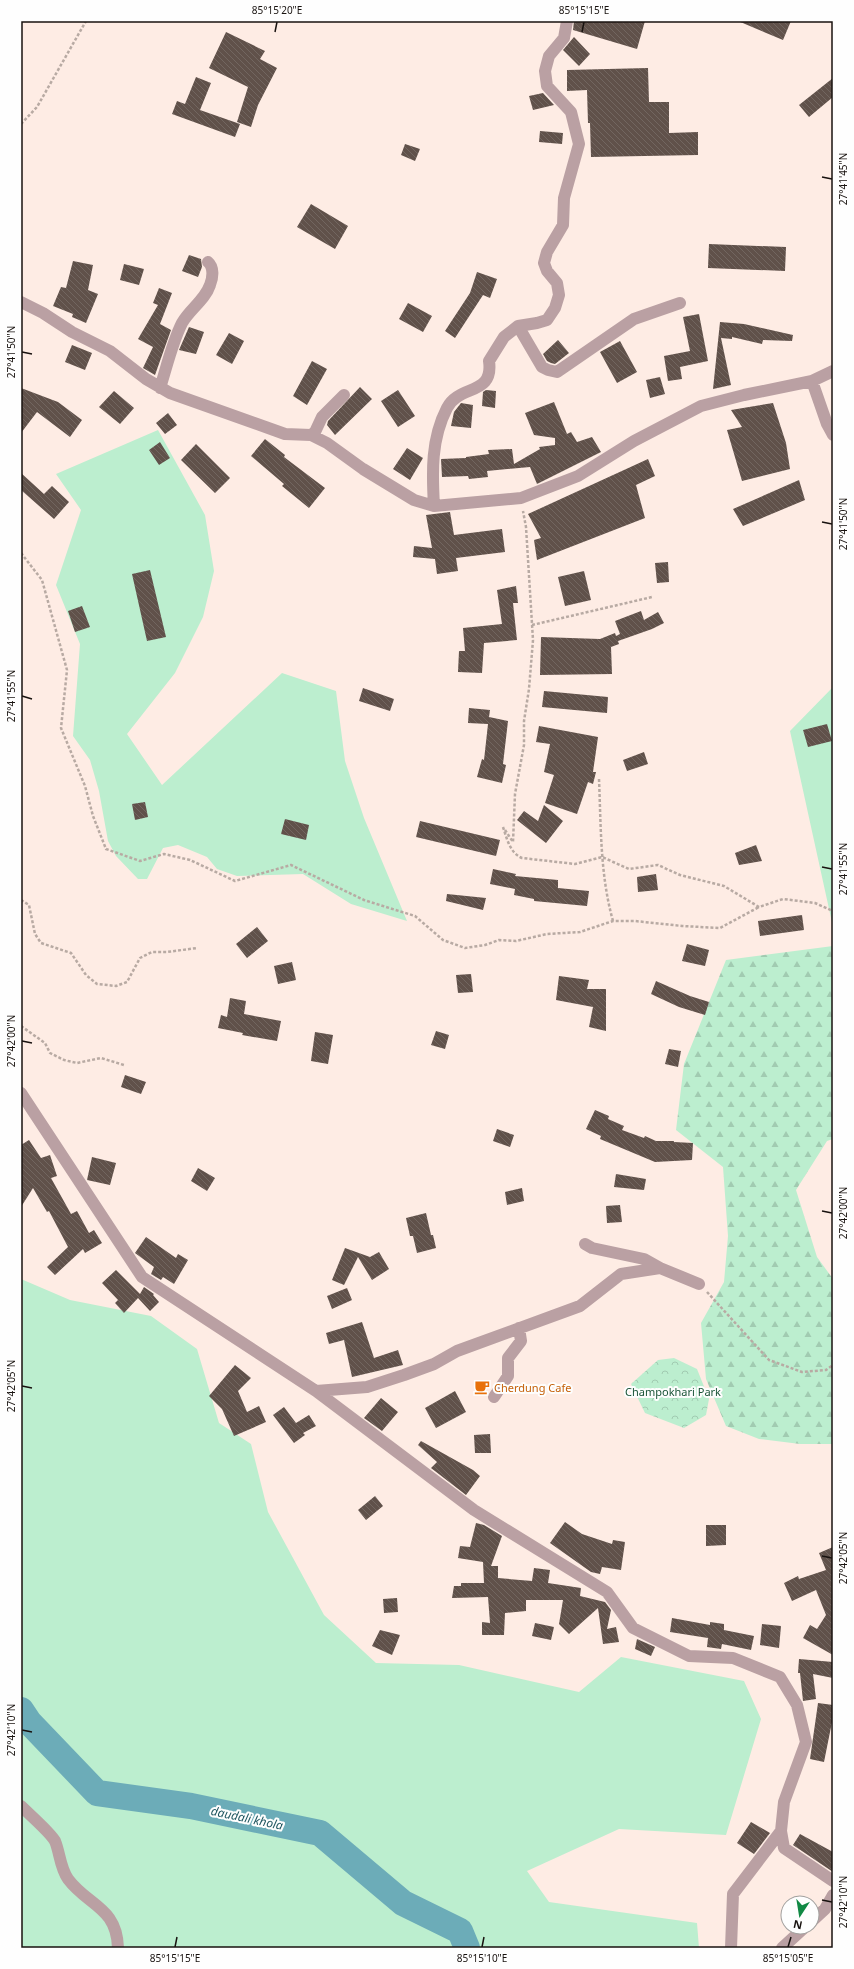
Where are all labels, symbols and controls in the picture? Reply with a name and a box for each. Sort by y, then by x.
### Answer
text: 85°15'20"E [252,3,302,17]
text: 85°15'15"E [559,3,609,17]
text: 27°41'45"N [836,153,850,205]
text: 27°41'50"N [4,326,18,378]
text: 27°41'50"N [836,498,850,550]
text: 27°41'55"N [4,670,18,722]
text: 27°41'55"N [836,843,850,895]
text: 27°42'00"N [4,1015,18,1067]
text: 27°42'00"N [836,1187,850,1239]
text: 27°42'05"N [4,1360,18,1412]
cafe icon: Cherdung Cafe [473,1378,491,1396]
place label: Cherdung Cafe [494,1380,571,1395]
park label: Champokhari Park [625,1384,721,1399]
text: 27°42'05"N [836,1532,850,1584]
text: 27°42'10"N [4,1704,18,1756]
water label: daudali khola [209,1802,285,1834]
text: 27°42'10"N [836,1876,850,1928]
north arrow [780,1895,820,1935]
text: N [792,1917,804,1934]
text: 85°15'15"E [150,1951,200,1965]
text: 85°15'10"E [457,1951,507,1965]
text: 85°15'05"E [763,1951,813,1965]

